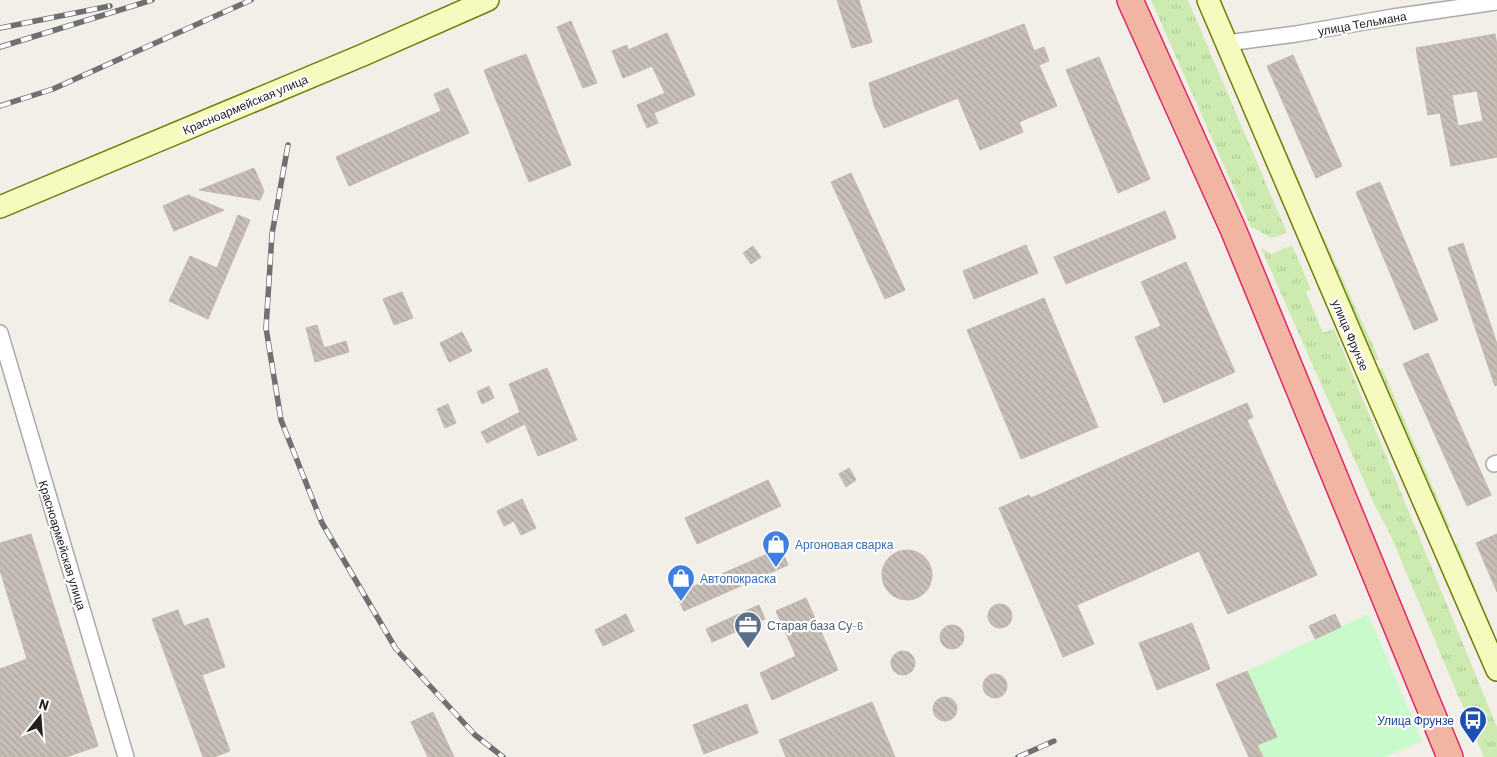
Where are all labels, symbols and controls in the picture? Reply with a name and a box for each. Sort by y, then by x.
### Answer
street label: улица Тельмана [1317,8,1408,39]
street label: Красноармейская улица [180,71,310,138]
street label: улица Фрунзе [1329,297,1372,373]
street label: Красноармейская улица [36,479,89,612]
shop icon: Аргоновая сварка [761,529,791,568]
place label: Аргоновая сварка [795,537,894,552]
shop icon: Автопокраска [666,563,696,602]
place label: Автопокраска [700,571,776,586]
office icon: Старая база Су-6 [733,610,763,649]
place label: Старая база Су-6 [767,618,863,633]
north arrow [15,692,65,742]
text: N [37,695,51,714]
bus stop icon: Улица Фрунзе [1458,705,1488,744]
place label: Улица Фрунзе [1377,713,1454,728]

